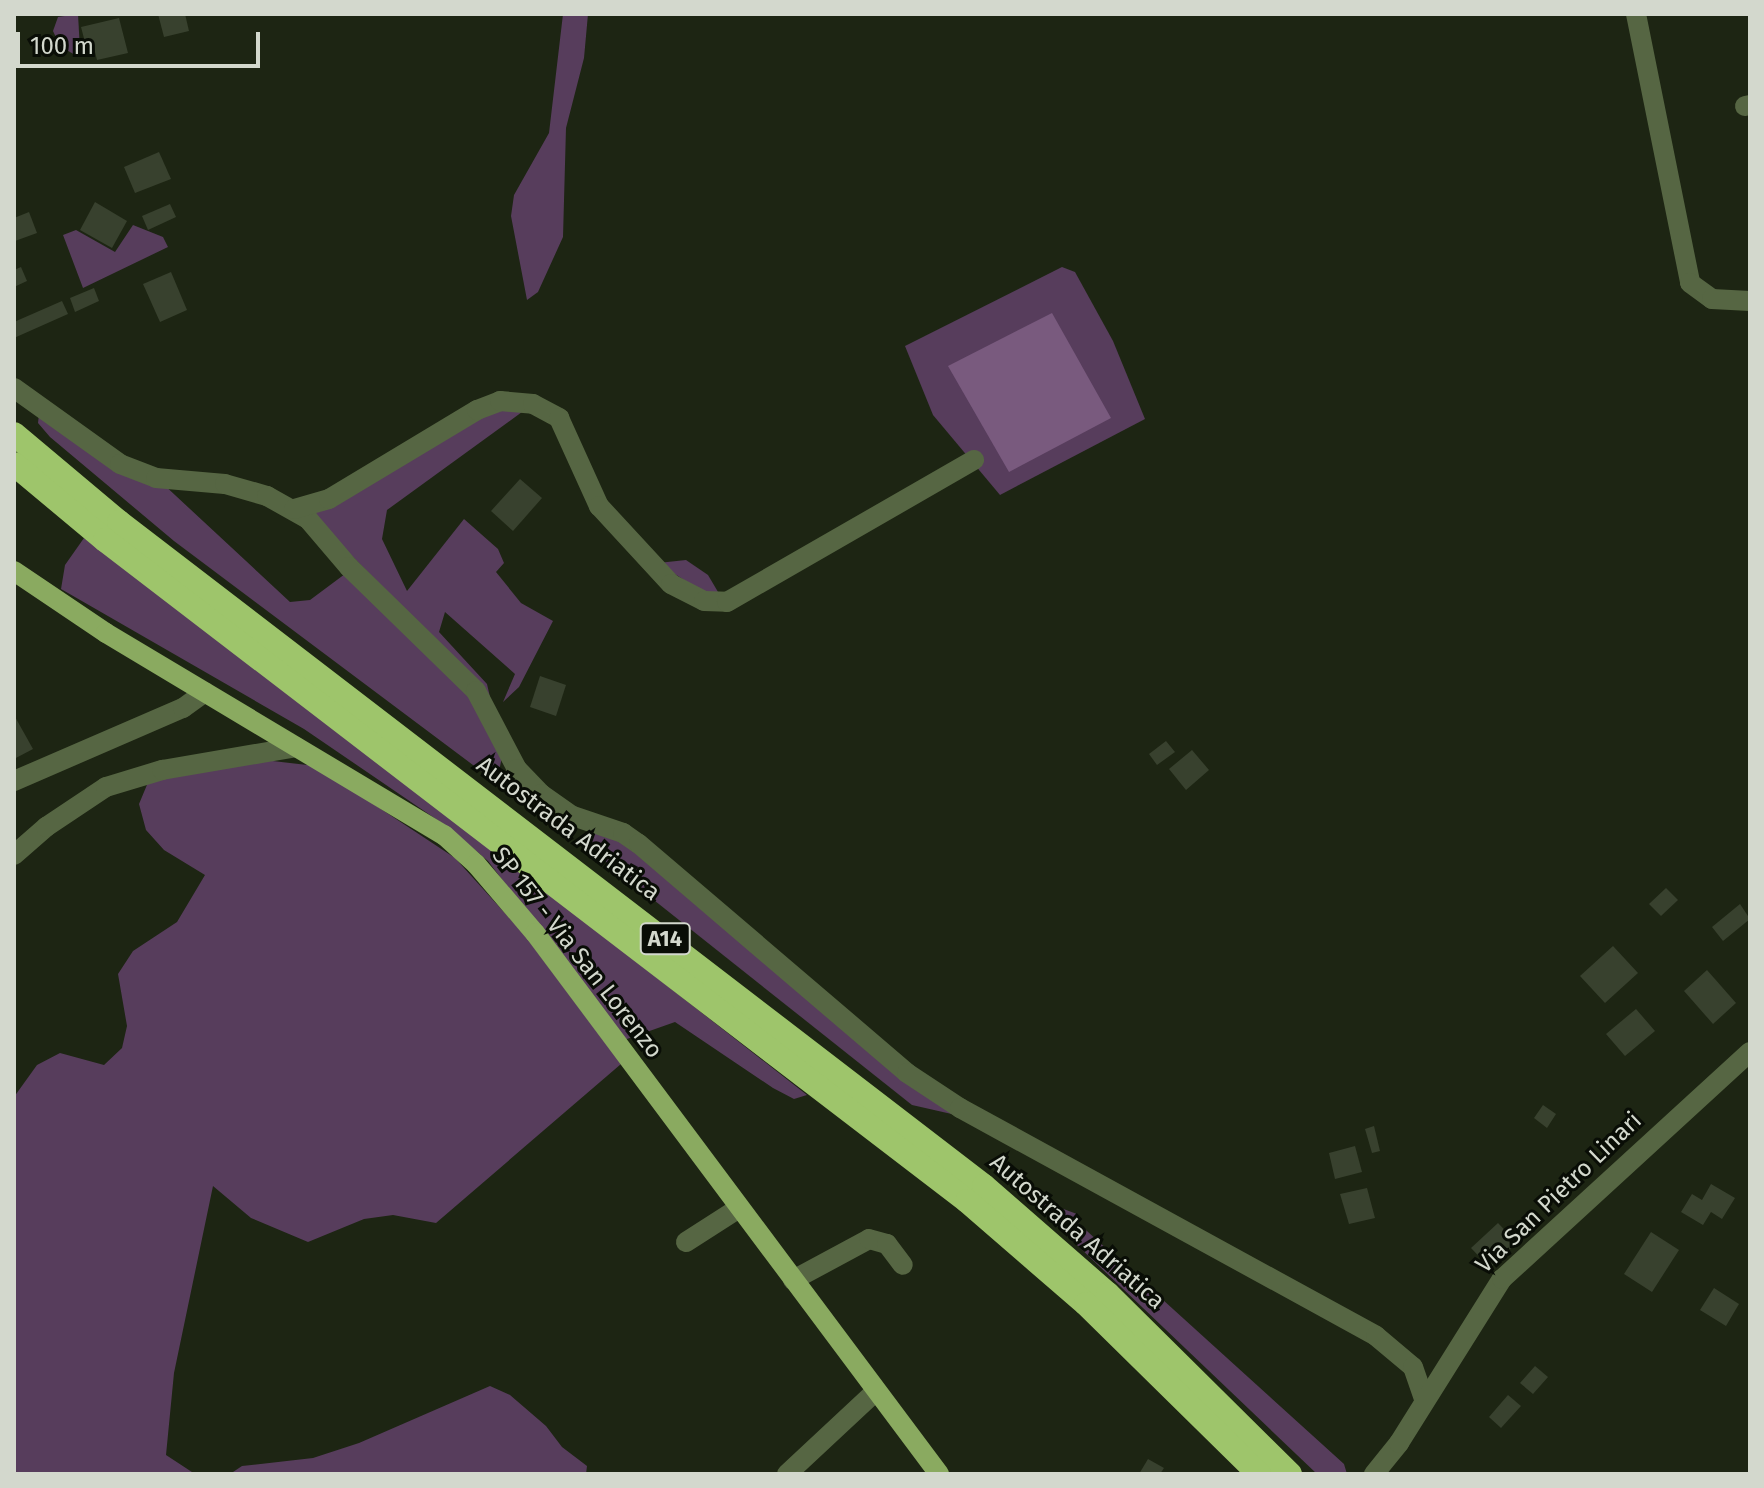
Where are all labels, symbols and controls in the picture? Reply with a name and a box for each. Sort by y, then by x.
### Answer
scale bar [20,16,264,66]
text: 100 m [30,32,94,60]
street label: Autostrada Adriatica [471,751,665,907]
street label: SP 157 - Via San Lorenzo [486,842,668,1064]
road number: A14 [639,921,691,957]
street label: Via San Pietro Linari [1470,1106,1648,1280]
street label: Autostrada Adriatica [984,1148,1170,1316]

